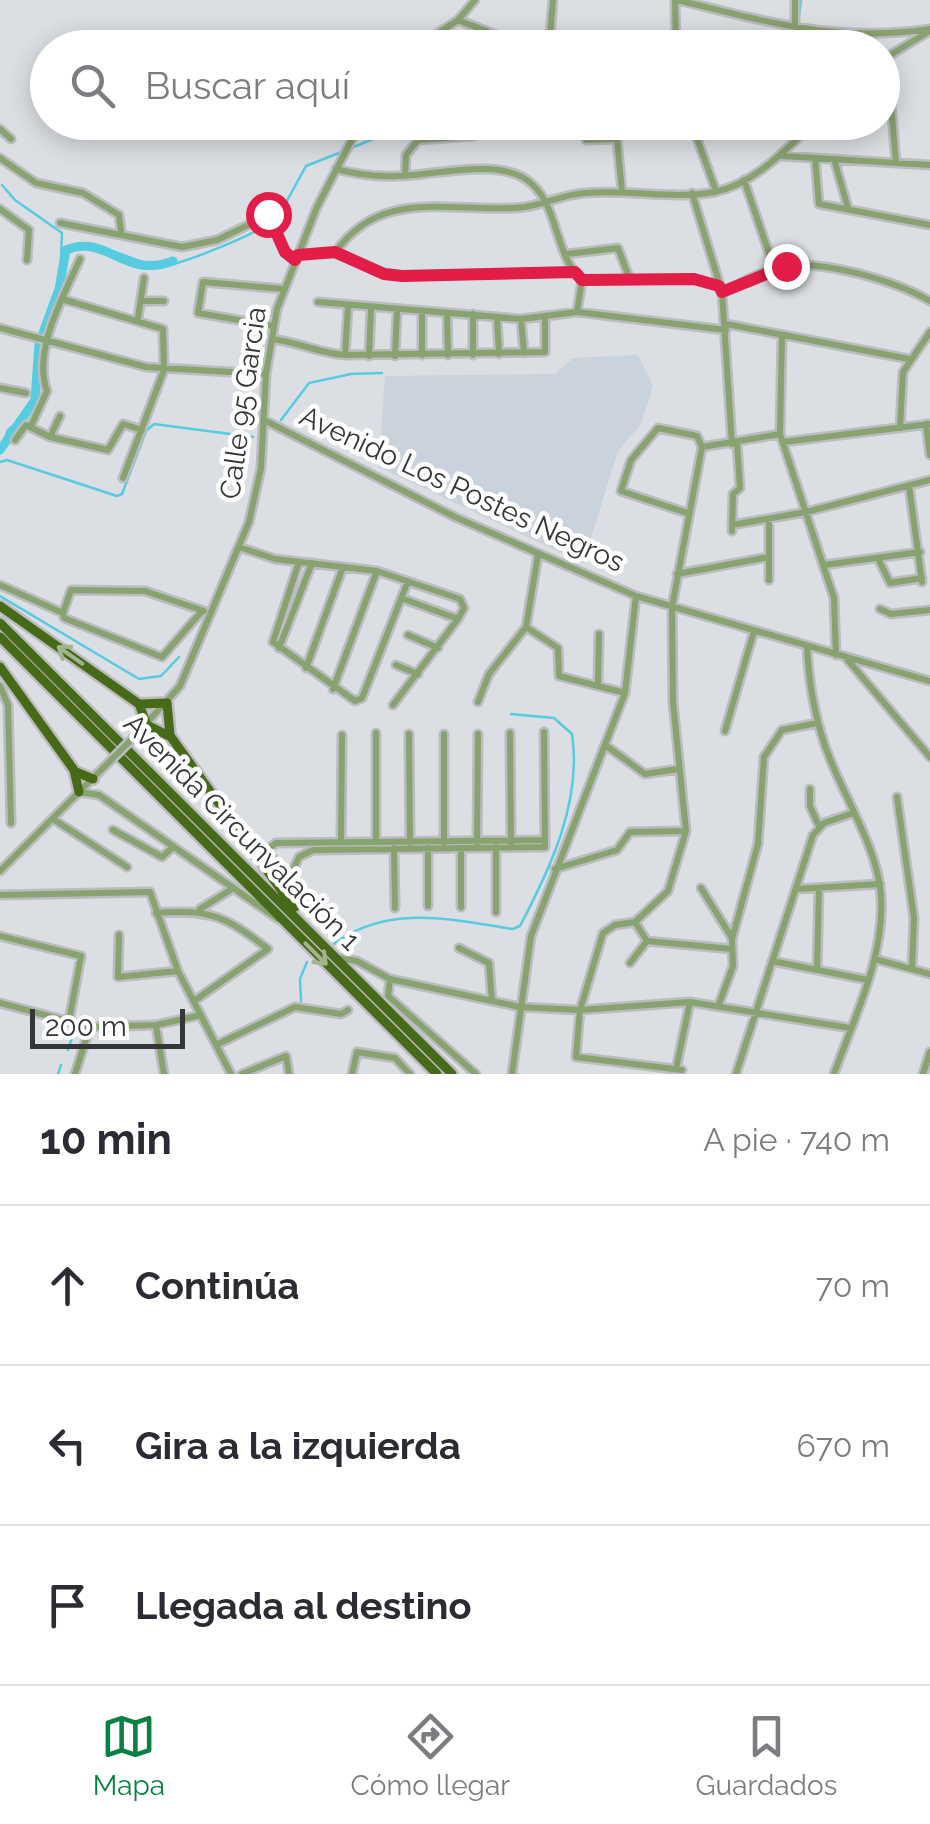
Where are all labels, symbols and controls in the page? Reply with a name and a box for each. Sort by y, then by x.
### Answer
search box [30,30,900,140]
icon: search [65,58,120,113]
text: Buscar aquí [145,63,350,108]
route start [246,192,292,238]
route end [764,244,810,290]
street label: Calle 95 Garcia [213,305,273,501]
street label: Avenido Los Postes Negros [295,399,629,579]
one-way arrow [56,644,84,665]
street label: Avenida Circunvalación 1 [117,707,367,957]
one-way arrow [303,941,328,966]
scale bar [30,1004,185,1048]
text: 200 m [45,1010,127,1043]
text: 10 min [40,1115,172,1164]
text: A pie · 740 m [703,1121,890,1158]
icon: ahead [40,1258,95,1313]
text: Continúa [135,1263,299,1308]
text: 70 m [816,1267,890,1304]
icon: left [40,1418,95,1473]
text: Gira a la izquierda [135,1423,461,1468]
text: 670 m [797,1427,890,1464]
icon: arrive [40,1578,95,1633]
text: Llegada al destino [135,1583,472,1628]
tab: Mapa [93,1709,165,1802]
tab: Cómo llegar [351,1709,510,1802]
tab: Guardados [696,1709,837,1802]

